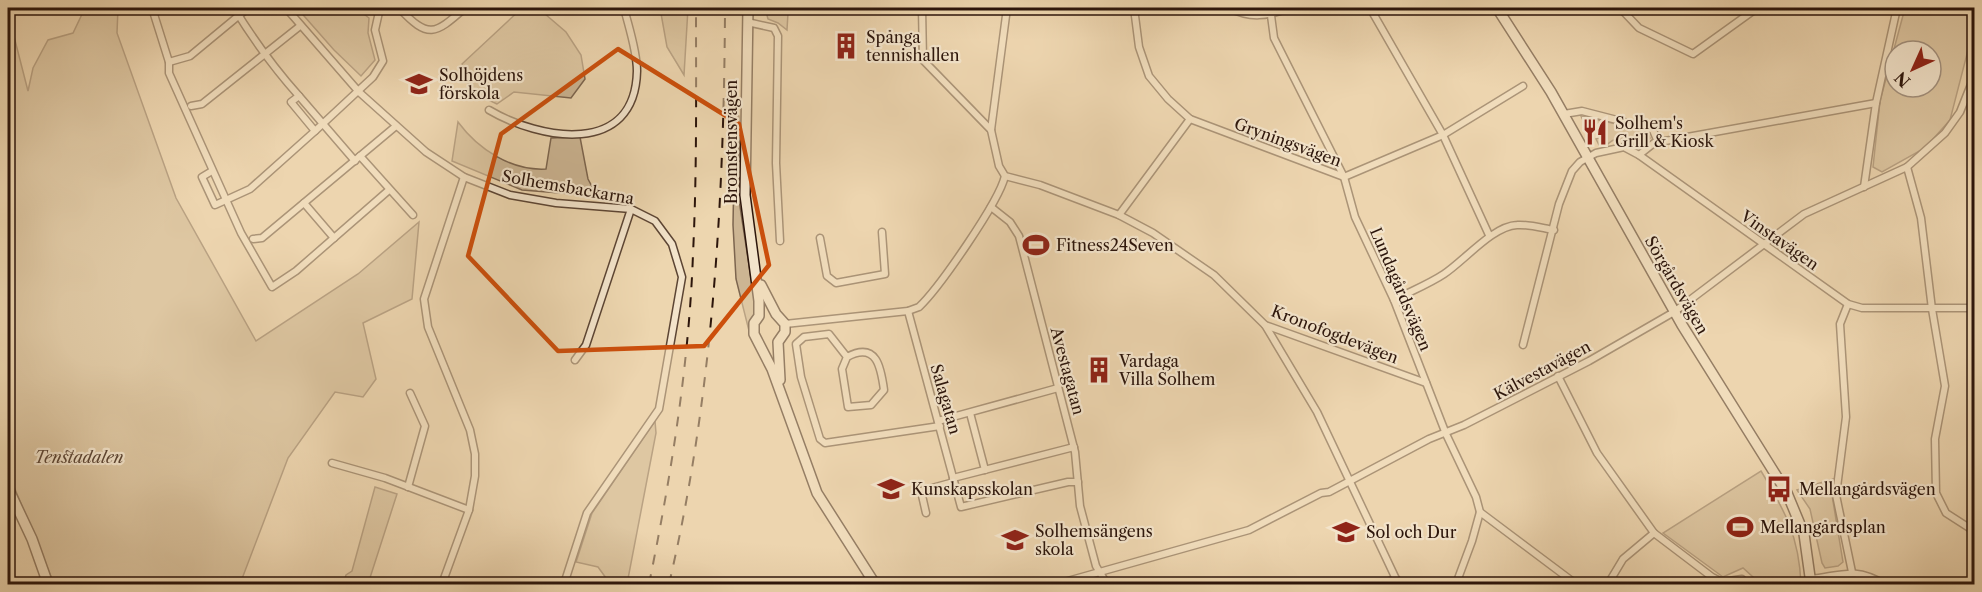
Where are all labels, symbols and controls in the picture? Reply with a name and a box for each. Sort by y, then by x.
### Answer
place label: Spånga tennishallen [866,27,959,65]
building icon: Spånga tennishallen [831,31,861,61]
north arrow [1883,39,1943,99]
place label: Solhöjdens förskola [439,65,523,103]
text: N [1890,68,1914,92]
school or university icon: Solhöjdens förskola [404,69,434,99]
street label: Bromstensvägen [721,80,741,204]
street label: Gryningsvägen [1232,113,1344,171]
place label: Solhem's Grill & Kiosk [1615,113,1715,151]
restaurant icon: Solhem's Grill & Kiosk [1580,117,1610,147]
street label: Solhemsbackarna [500,166,636,209]
street label: Vinstavägen [1736,205,1823,274]
street label: Lundagårdsvägen [1366,224,1436,354]
sports icon: Fitness24Seven [1021,230,1051,260]
street label: Sörgårdsvägen [1641,232,1713,338]
place label: Fitness24Seven [1056,235,1174,255]
street label: Kronofogdevägen [1269,301,1401,367]
street label: Avestagatan [1046,324,1089,417]
street label: Kälvestavägen [1490,336,1594,404]
place label: Vardaga Villa Solhem [1118,351,1216,389]
building icon: Vardaga Villa Solhem [1084,355,1114,385]
street label: Salagatan [926,362,966,436]
park label: Tenstadalen [35,447,123,467]
school or university icon: Kunskapsskolan [876,474,906,504]
bus stop icon: Mellangårdsvägen [1764,474,1794,504]
place label: Kunskapsskolan [911,479,1033,499]
place label: Mellangårdsvägen [1799,479,1936,499]
sports icon: Mellangårdsplan [1725,512,1755,542]
school or university icon: Sol och Dur [1331,517,1361,547]
place label: Mellangårdsplan [1760,517,1886,537]
place label: Solhemsängens skola [1035,521,1153,559]
place label: Sol och Dur [1366,522,1457,542]
school or university icon: Solhemsängens skola [1000,525,1030,555]

